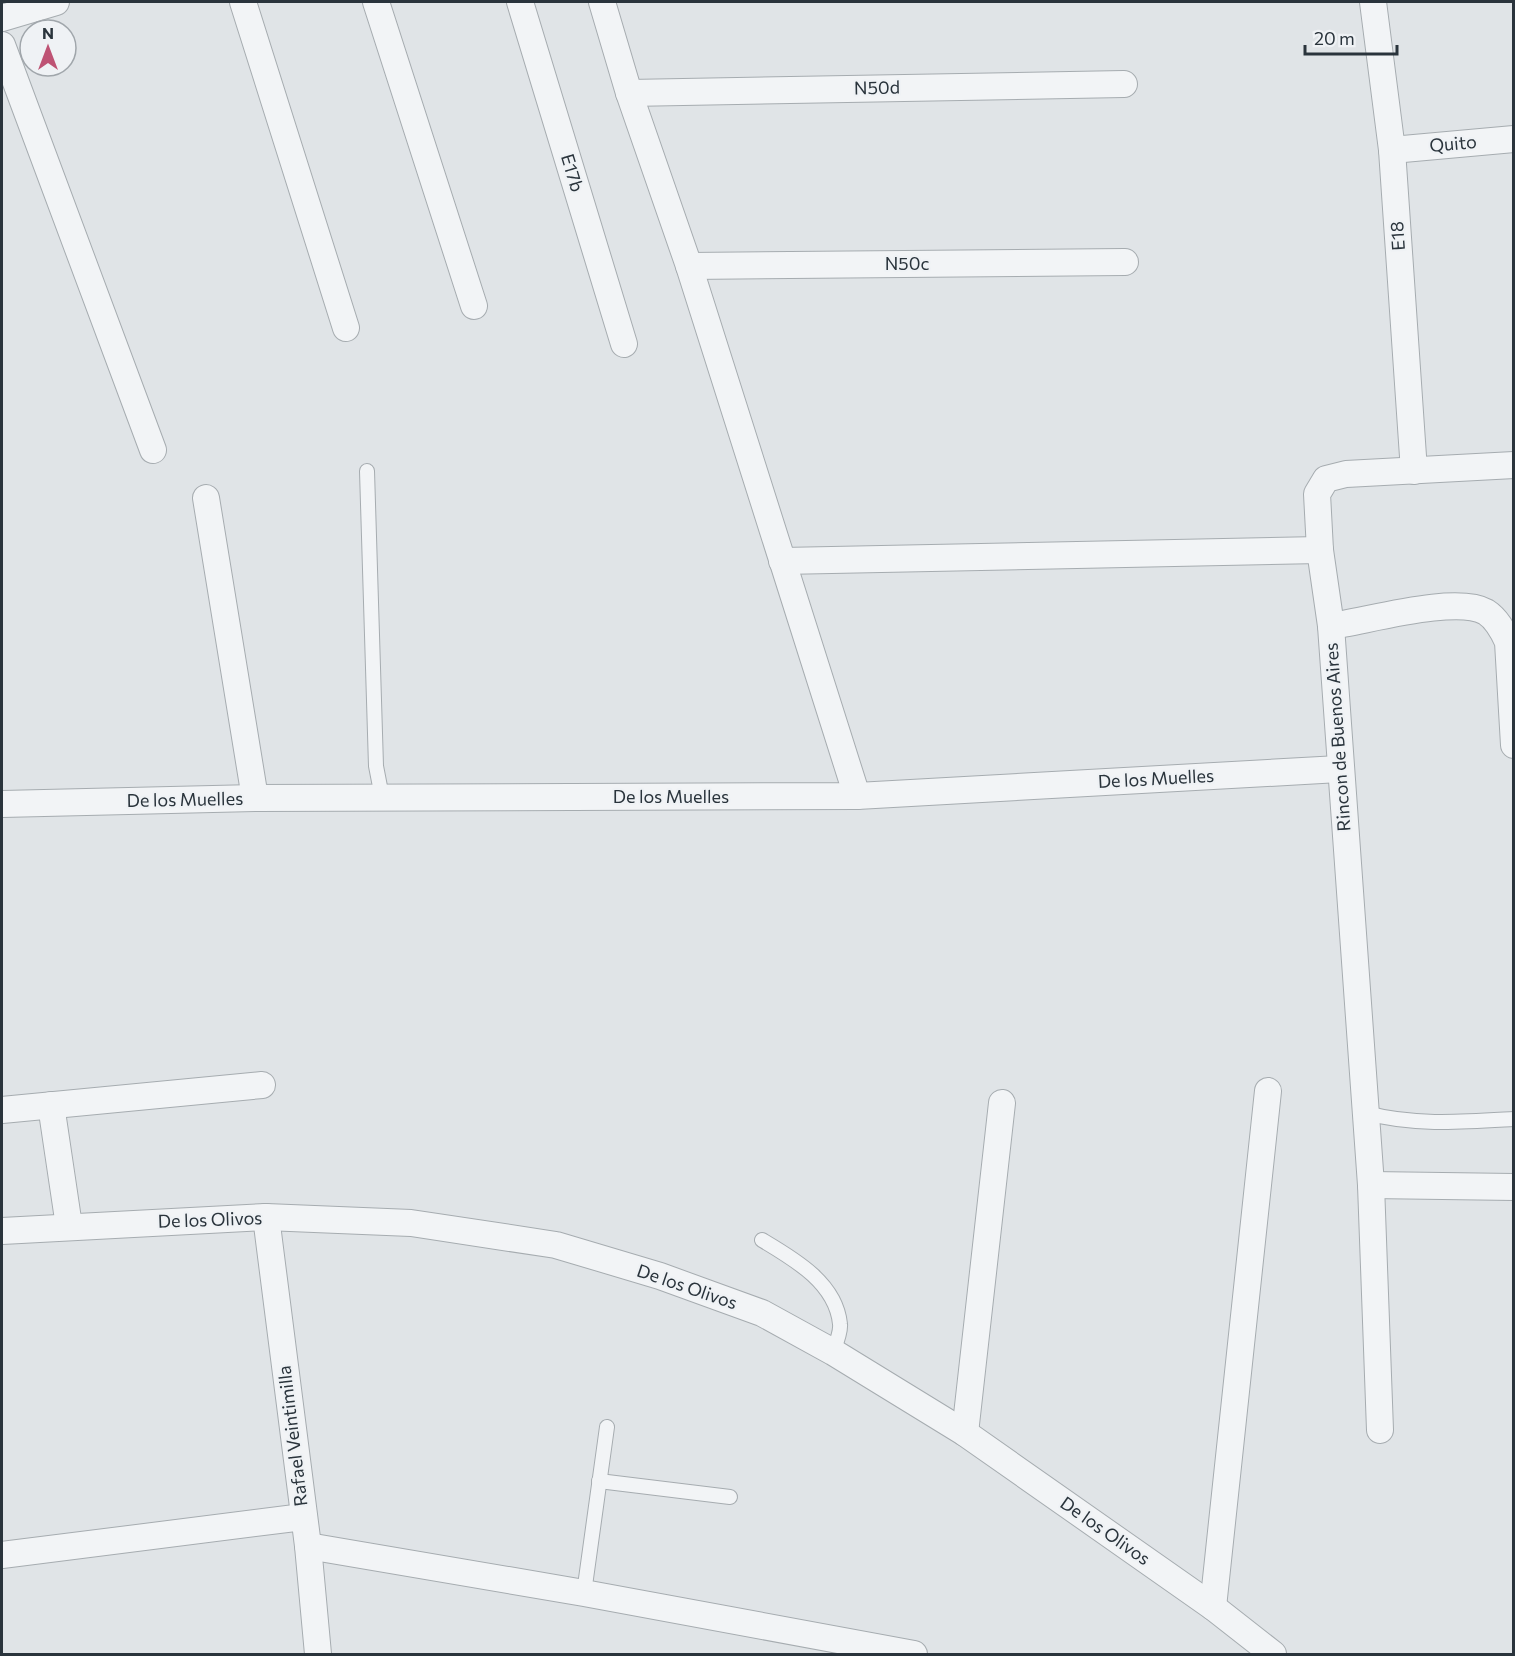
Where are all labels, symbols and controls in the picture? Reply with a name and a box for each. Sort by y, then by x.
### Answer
north arrow [18,18,78,78]
scale bar [1305,18,1396,56]
text: N [42,23,54,42]
text: 20 m [1314,27,1355,49]
street label: N50d [854,76,900,98]
street label: Quito [1428,130,1477,156]
street label: E17b [557,151,589,194]
street label: E18 [1385,221,1409,251]
street label: N50c [885,252,929,274]
street label: Rincon de Buenos Aires [1319,642,1355,832]
street label: De los Muelles [1097,764,1215,792]
street label: De los Muelles [613,785,729,807]
street label: De los Muelles [127,787,243,811]
street label: De los Olivos [157,1206,263,1232]
street label: De los Olivos [634,1259,740,1313]
street label: Rafael Veintimilla [272,1364,312,1508]
street label: De los Olivos [1056,1491,1155,1569]

